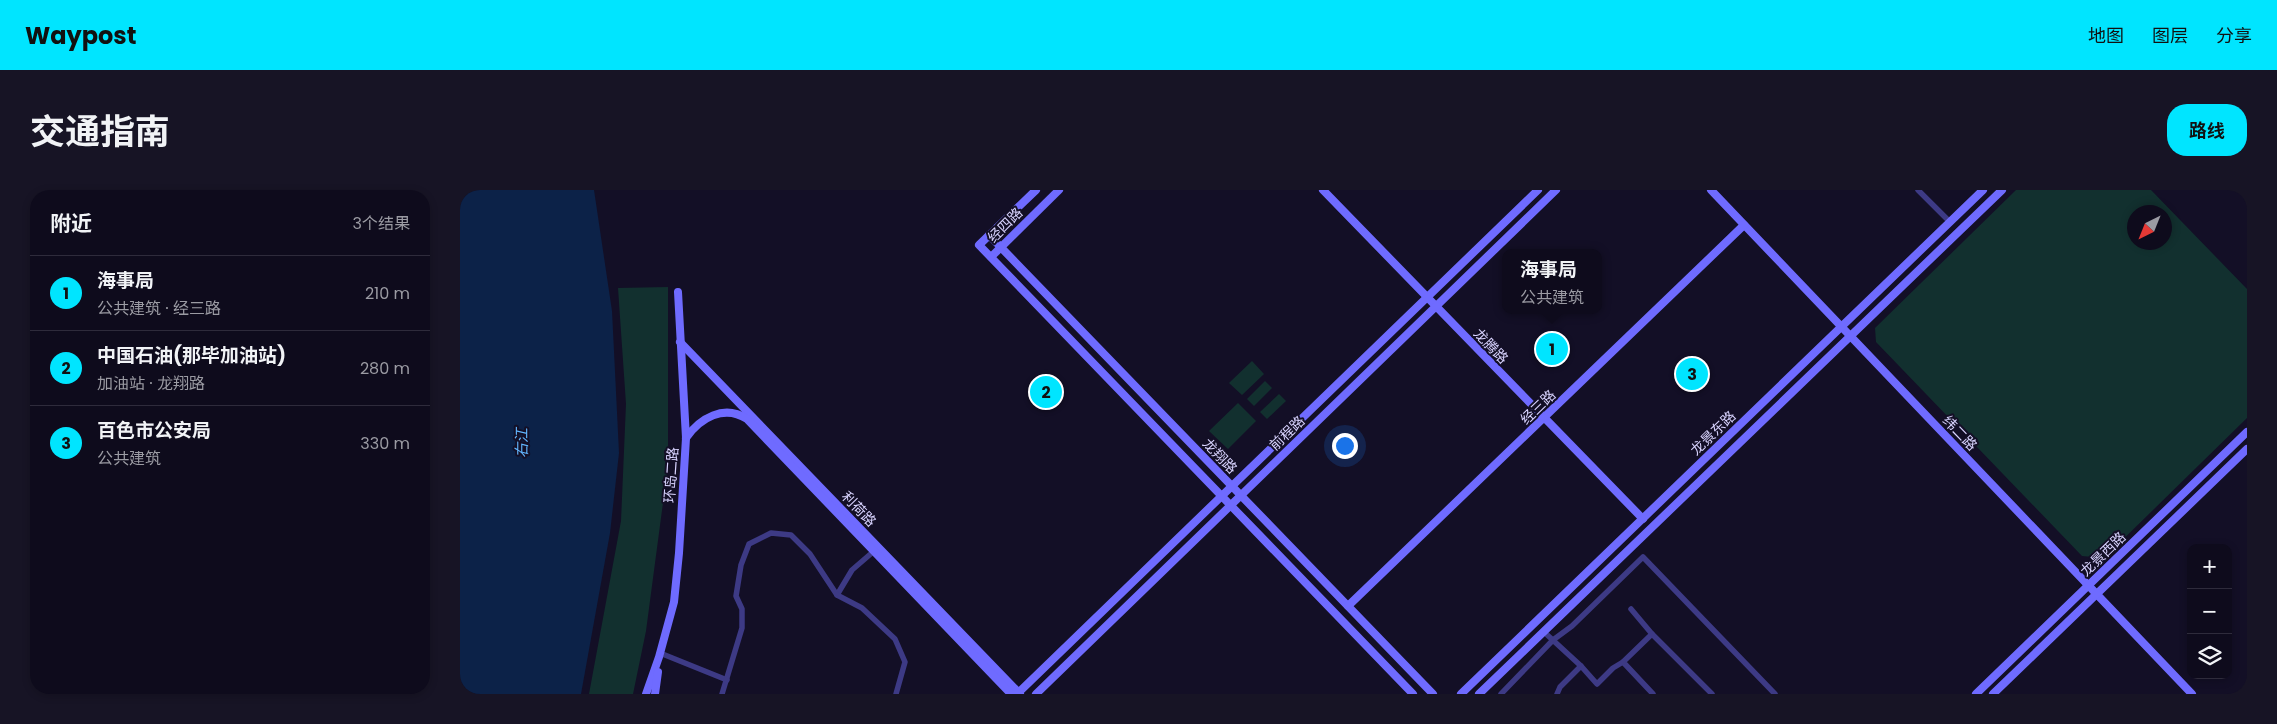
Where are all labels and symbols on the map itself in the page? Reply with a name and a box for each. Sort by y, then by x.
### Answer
street label: 经四路 [983,203,1027,247]
north arrow [2127,205,2172,250]
street label: 龙腾路 [1469,324,1513,368]
pin: 1 [1536,330,1568,368]
pin: 3 [1676,355,1708,393]
pin: 2 [1030,373,1062,411]
street label: 经三路 [1516,385,1560,429]
street label: 龙景东路 [1686,406,1740,460]
street label: 前程路 [1265,411,1309,455]
street label: 纬二路 [1938,411,1982,455]
water label: 右江 [511,426,532,458]
your location [1332,433,1358,459]
street label: 龙翔路 [1198,434,1242,478]
street label: 环岛二路 [659,446,683,504]
street label: 利荷路 [837,487,881,531]
street label: 龙景西路 [2076,527,2130,581]

